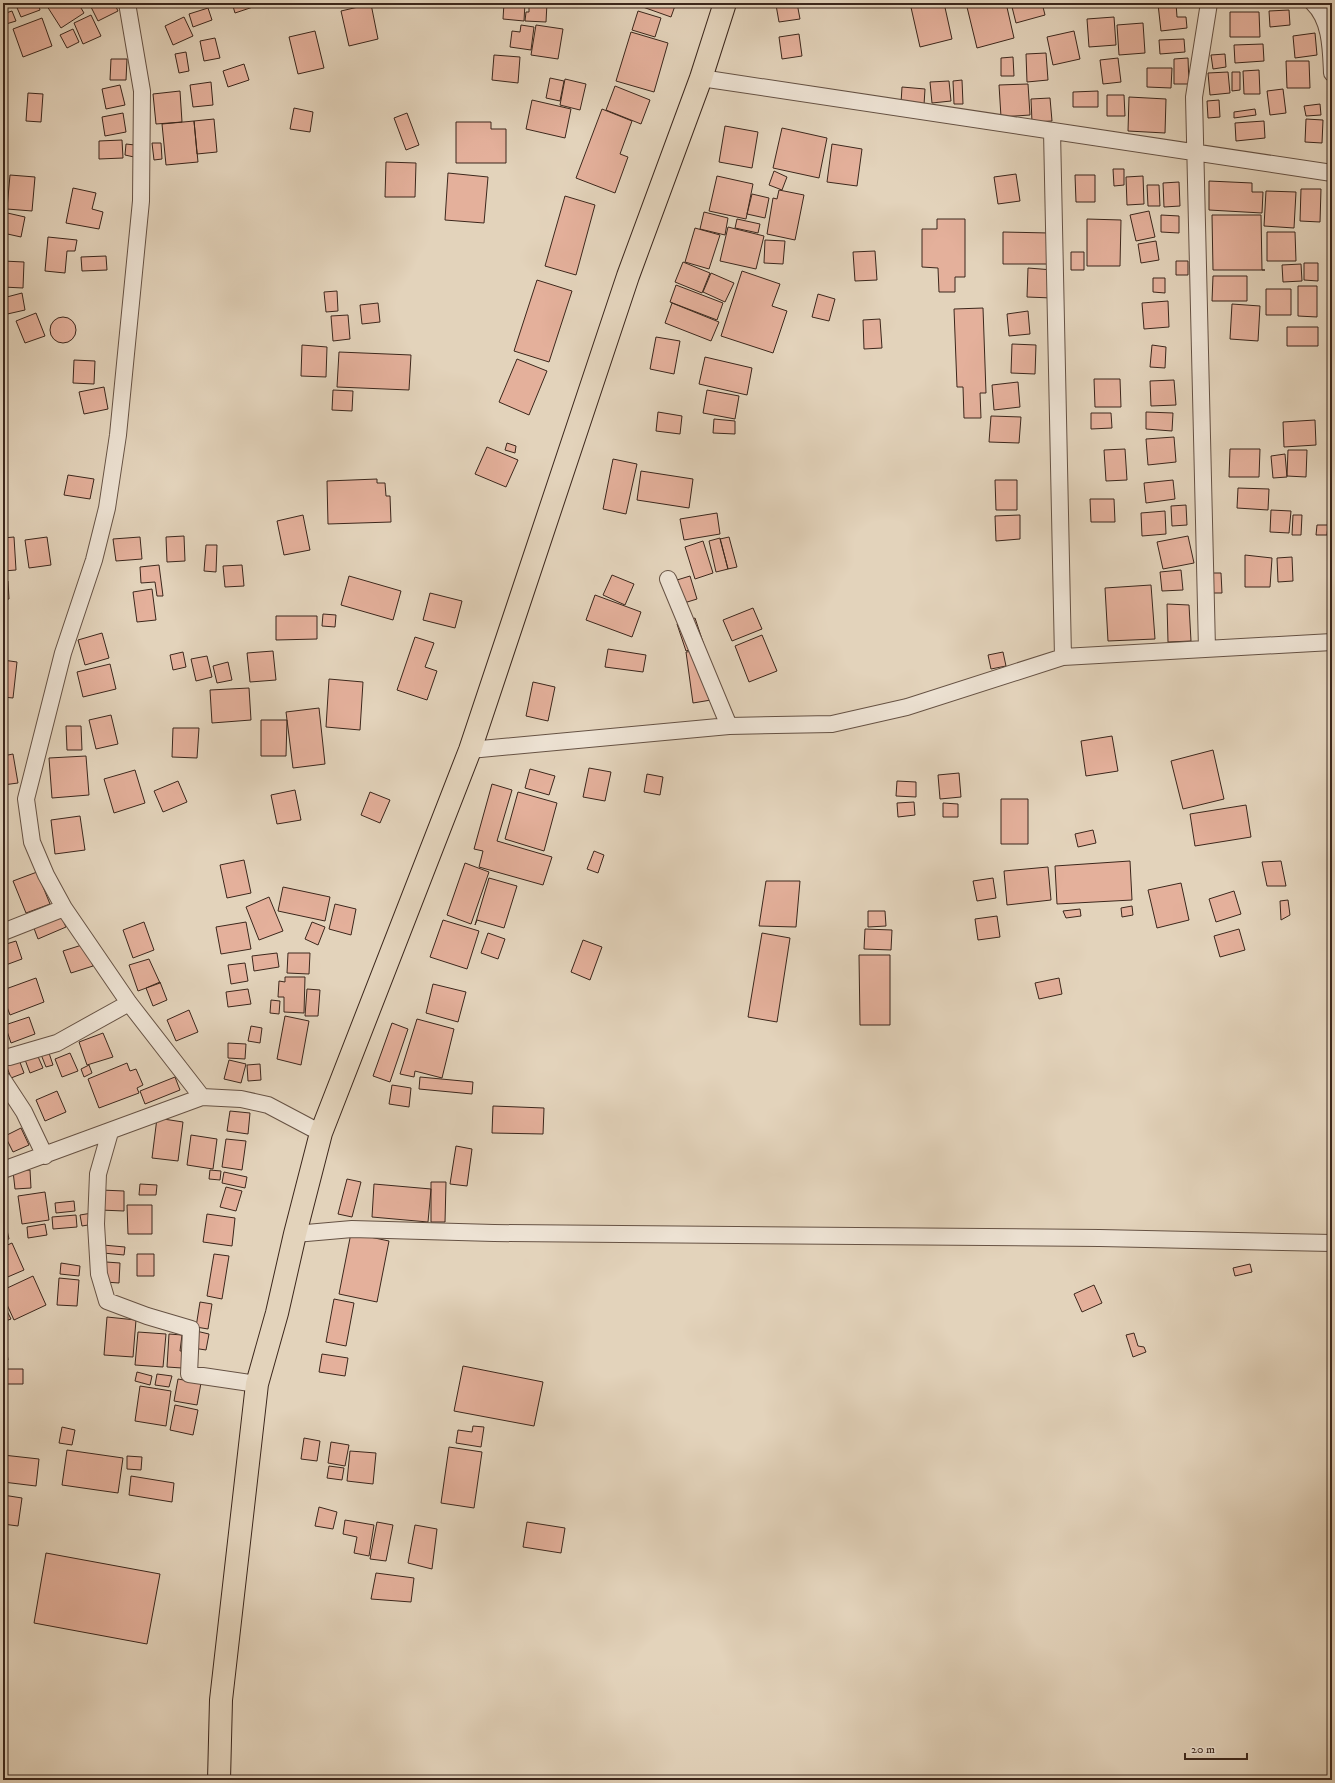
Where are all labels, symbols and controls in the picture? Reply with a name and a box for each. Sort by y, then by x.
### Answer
scale bar [1185,1735,1247,1761]
text: 20 m [1191,1742,1215,1757]

